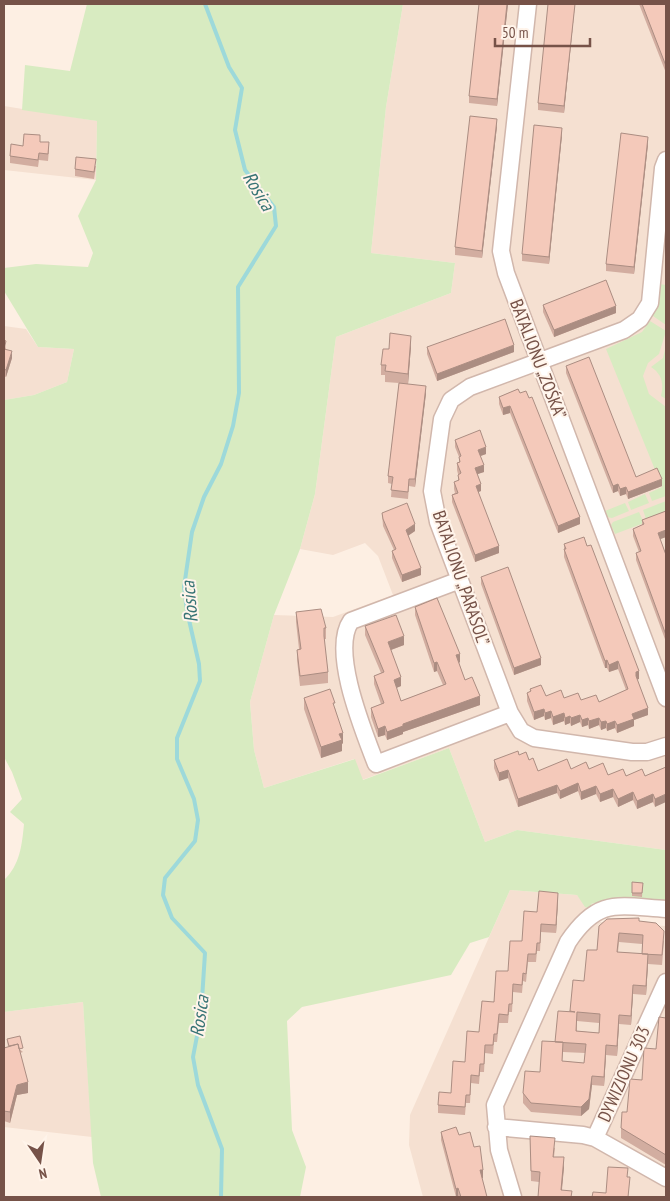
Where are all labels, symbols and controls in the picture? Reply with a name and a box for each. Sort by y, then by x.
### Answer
scale bar [495,15,590,47]
text: 50 m [502,23,528,42]
water label: Rosica [238,167,281,216]
street label: BATALIONU „ZOŚKA” [505,296,572,422]
street label: BATALIONU „PARASOL” [428,507,495,648]
water label: Rosica [175,579,203,624]
water label: Rosica [184,992,214,1038]
street label: DYWIZJONU 303 [592,1022,655,1125]
north arrow [15,1136,65,1186]
text: N [37,1164,49,1183]

